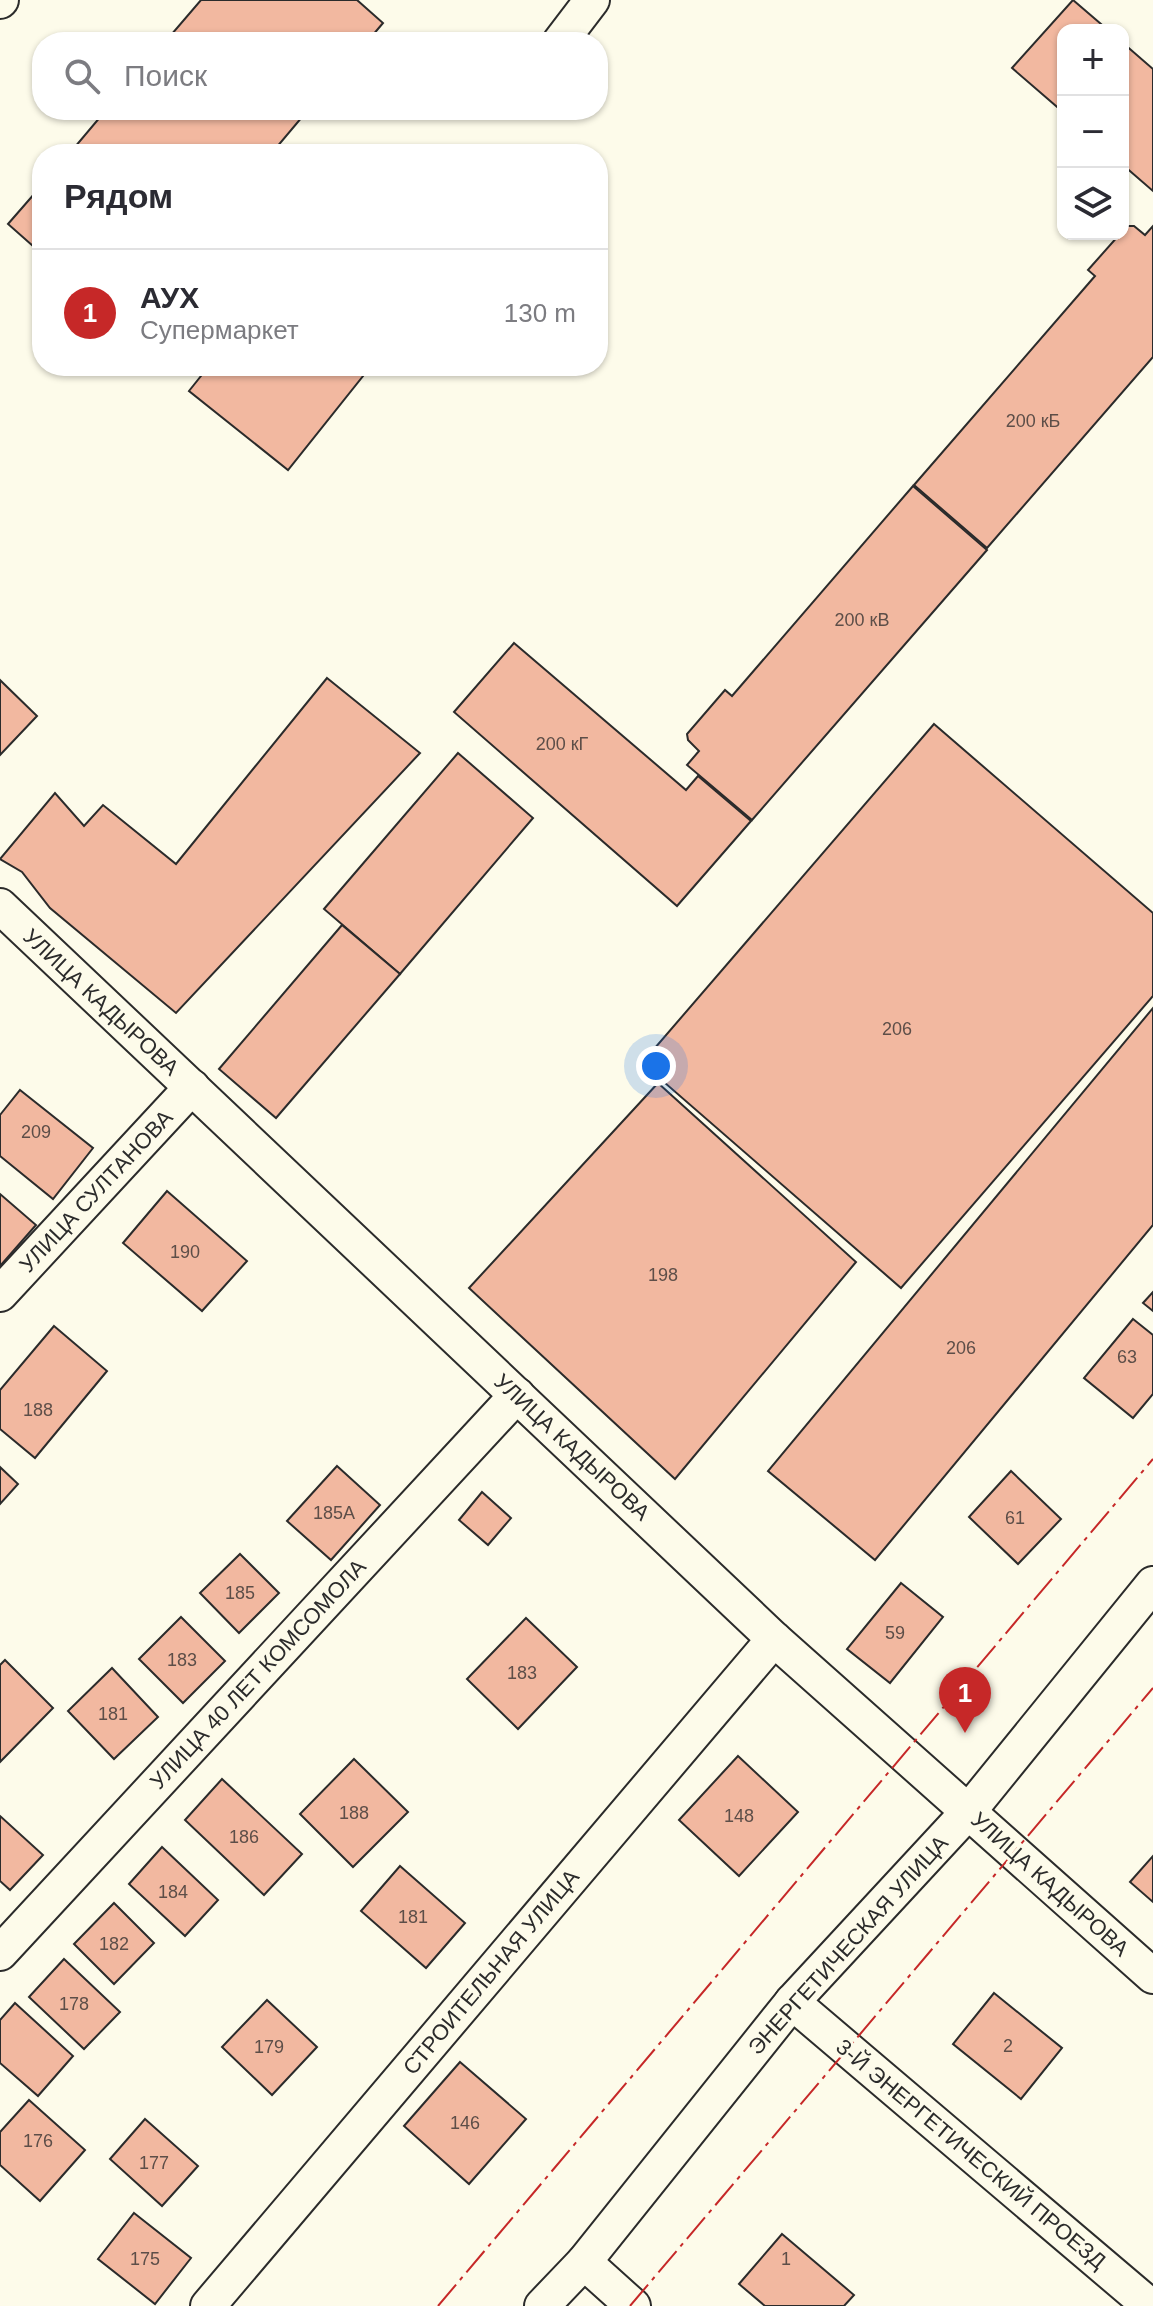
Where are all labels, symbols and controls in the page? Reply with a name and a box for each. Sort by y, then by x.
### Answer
map controls [1057,24,1129,240]
button: + [1057,24,1129,96]
search box [32,32,608,120]
icon: search [60,54,104,98]
text: Поиск [124,59,207,92]
button: − [1057,96,1129,168]
button: layers [1057,168,1129,240]
text: Рядом [64,177,173,215]
text: АУХ [140,281,199,314]
text: 1 [83,298,97,328]
text: 130 m [504,298,576,328]
text: Супермаркет [140,315,299,345]
house number: 200 кБ [1006,411,1060,431]
house number: 200 кВ [835,610,889,630]
house number: 200 кГ [536,734,589,754]
street label: УЛИЦА КАДЫРОВА [18,924,184,1081]
house number: 206 [882,1019,912,1039]
your location [636,1046,676,1086]
street label: УЛИЦА СУЛТАНОВА [14,1105,178,1277]
house number: 209 [21,1122,51,1142]
house number: 190 [170,1242,200,1262]
house number: 198 [648,1265,678,1285]
house number: 206 [946,1338,976,1358]
house number: 63 [1117,1347,1137,1367]
street label: УЛИЦА КАДЫРОВА [489,1369,655,1526]
house number: 188 [23,1400,53,1420]
house number: 185А [313,1503,355,1523]
house number: 61 [1005,1508,1025,1528]
street label: УЛИЦА 40 ЛЕТ КОМСОМОЛА [145,1554,371,1794]
house number: 185 [225,1583,255,1603]
house number: 59 [885,1623,905,1643]
house number: 183 [167,1650,197,1670]
house number: 183 [507,1663,537,1683]
pin: 1 [939,1667,991,1733]
house number: 181 [98,1704,128,1724]
house number: 188 [339,1803,369,1823]
house number: 148 [724,1806,754,1826]
street label: УЛИЦА КАДЫРОВА [966,1807,1134,1961]
house number: 186 [229,1827,259,1847]
street label: ЭНЕРГЕТИЧЕСКАЯ УЛИЦА [743,1830,953,2060]
street label: СТРОИТЕЛЬНАЯ УЛИЦА [398,1864,584,2080]
house number: 184 [158,1882,188,1902]
house number: 181 [398,1907,428,1927]
house number: 182 [99,1934,129,1954]
house number: 178 [59,1994,89,2014]
street label: 3-Й ЭНЕРГЕТИЧЕСКИЙ ПРОЕЗД [831,2034,1111,2274]
house number: 2 [1003,2036,1013,2056]
house number: 179 [254,2037,284,2057]
house number: 146 [450,2113,480,2133]
house number: 176 [23,2131,53,2151]
house number: 177 [139,2153,169,2173]
house number: 175 [130,2249,160,2269]
house number: 1 [781,2249,791,2269]

